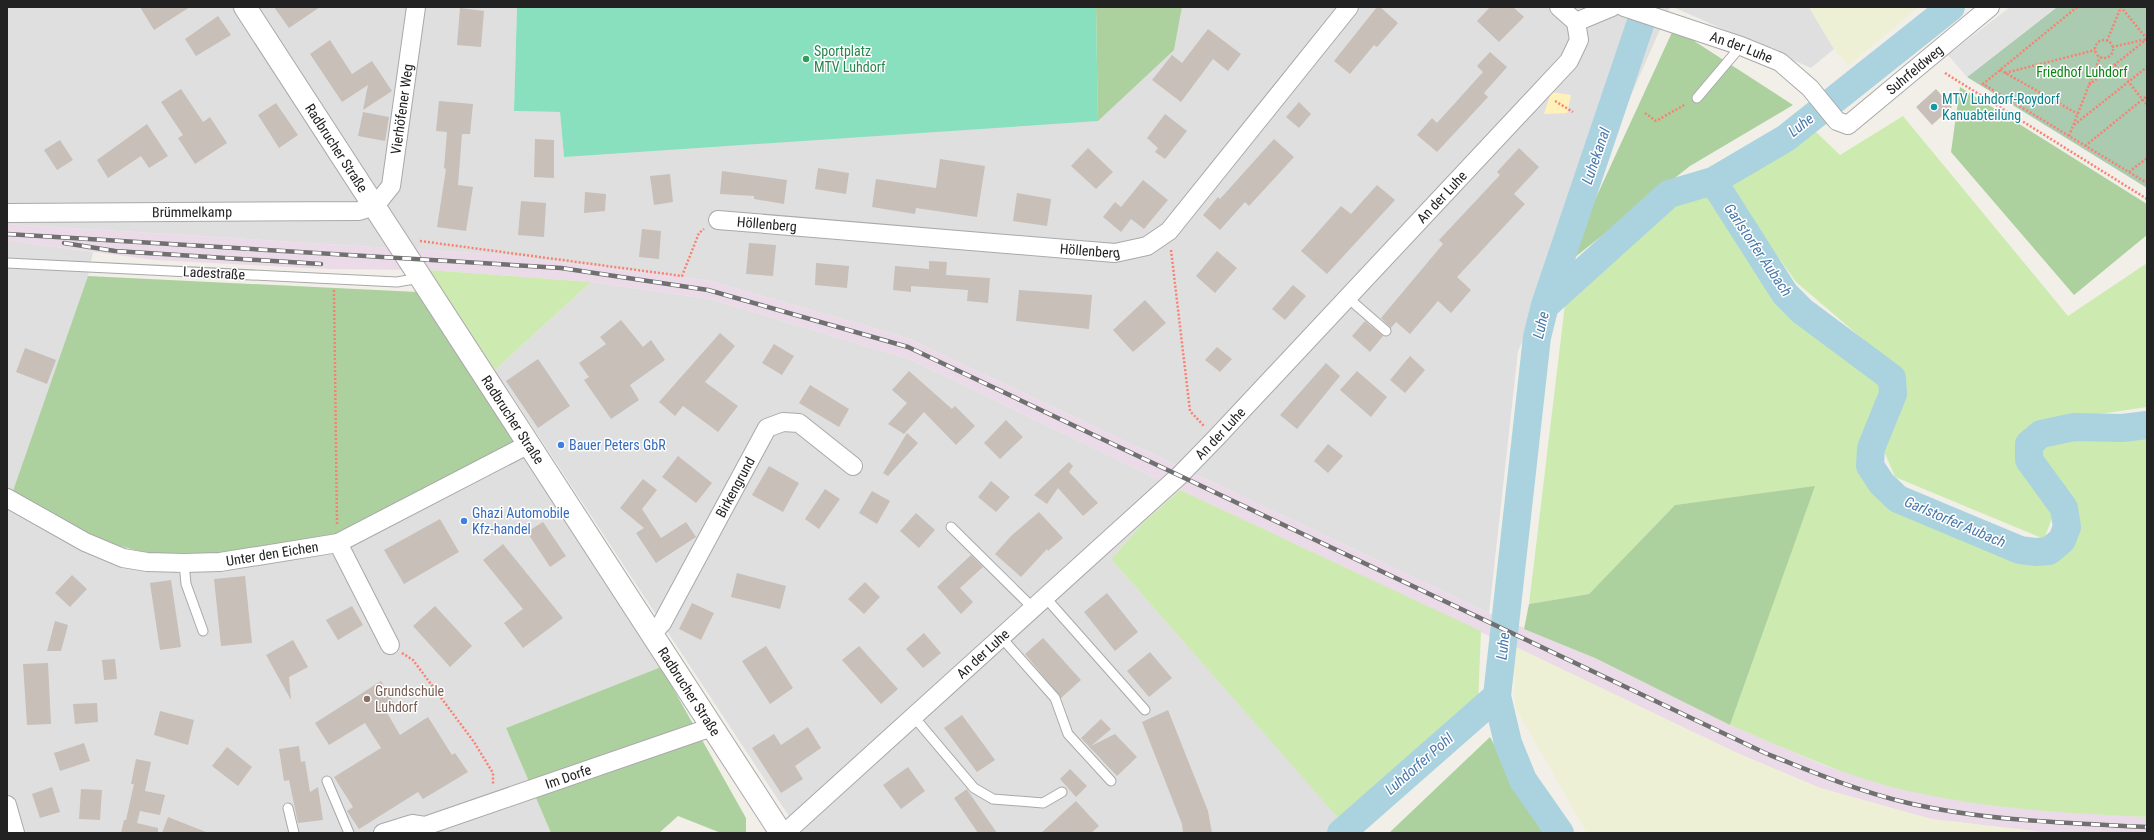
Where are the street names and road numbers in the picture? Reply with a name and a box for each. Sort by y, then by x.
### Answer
street label: An der Luhe [1708,28,1775,66]
street label: Suhrfeldweg [1883,42,1946,98]
street label: Vierhöfener Weg [388,63,416,155]
street label: Radbrucher Straße [302,101,371,196]
street label: An der Luhe [1414,167,1470,226]
street label: Brümmelkamp [152,204,232,220]
street label: Höllenberg [736,214,797,235]
street label: Höllenberg [1059,240,1121,261]
street label: Ladestraße [183,263,246,283]
street label: Radbrucher Straße [478,372,548,467]
street label: An der Luhe [1192,404,1249,463]
street label: Birkengrund [712,454,758,520]
street label: Unter den Eichen [225,538,319,569]
street label: An der Luhe [953,625,1013,682]
street label: Radbrucher Straße [655,644,724,739]
street label: Im Dorfe [543,761,594,792]

